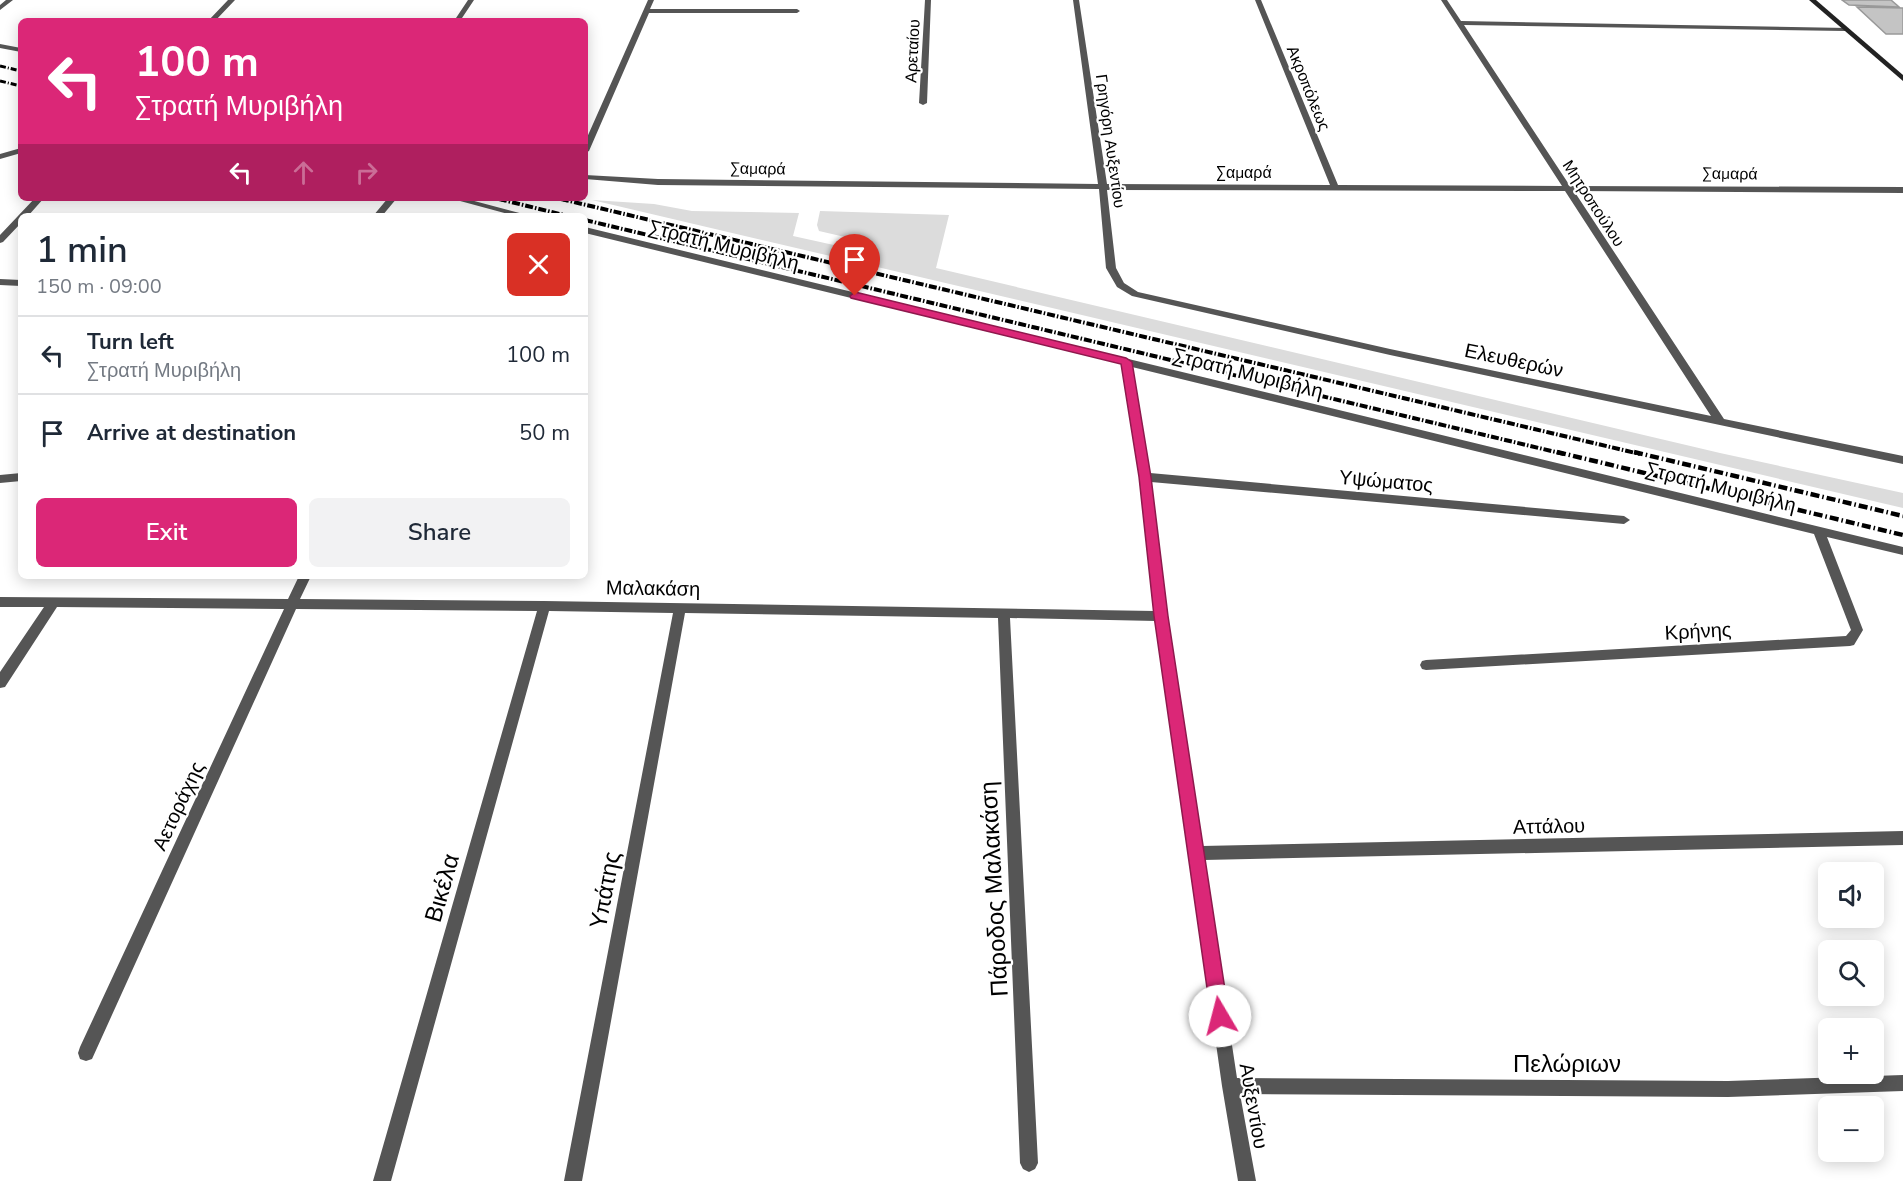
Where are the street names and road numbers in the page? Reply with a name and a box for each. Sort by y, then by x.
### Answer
street label: Αρεταίου [900,19,926,83]
street label: Ακροπόλεως [1281,43,1335,134]
street label: Γρηγόρη Αυξεντίου [1090,73,1130,210]
street label: Μητροπούλου [1557,156,1629,251]
street label: Σαμαρά [730,158,786,180]
street label: Σαμαρά [1216,162,1272,184]
street label: Σαμαρά [1702,163,1758,185]
street label: Στρατή Μυριβήλη [646,214,802,277]
street label: Ελευθερών [1462,337,1566,384]
street label: Στρατή Μυριβήλη [1170,342,1326,405]
street label: Στρατή Μυριβήλη [1643,456,1799,519]
street label: Υψώματος [1338,464,1435,499]
street label: Μαλακάση [606,574,700,603]
street label: Κρήνης [1664,616,1732,647]
street label: Αετοράχης [146,757,211,855]
street label: Πάροδος Μαλακάση [972,780,1016,998]
street label: Αττάλου [1513,812,1585,841]
street label: Υπάτης [582,848,628,932]
street label: Βικέλα [417,850,467,926]
street label: Πελώριων [1513,1048,1621,1080]
street label: Αυξεντίου [1233,1061,1274,1151]

